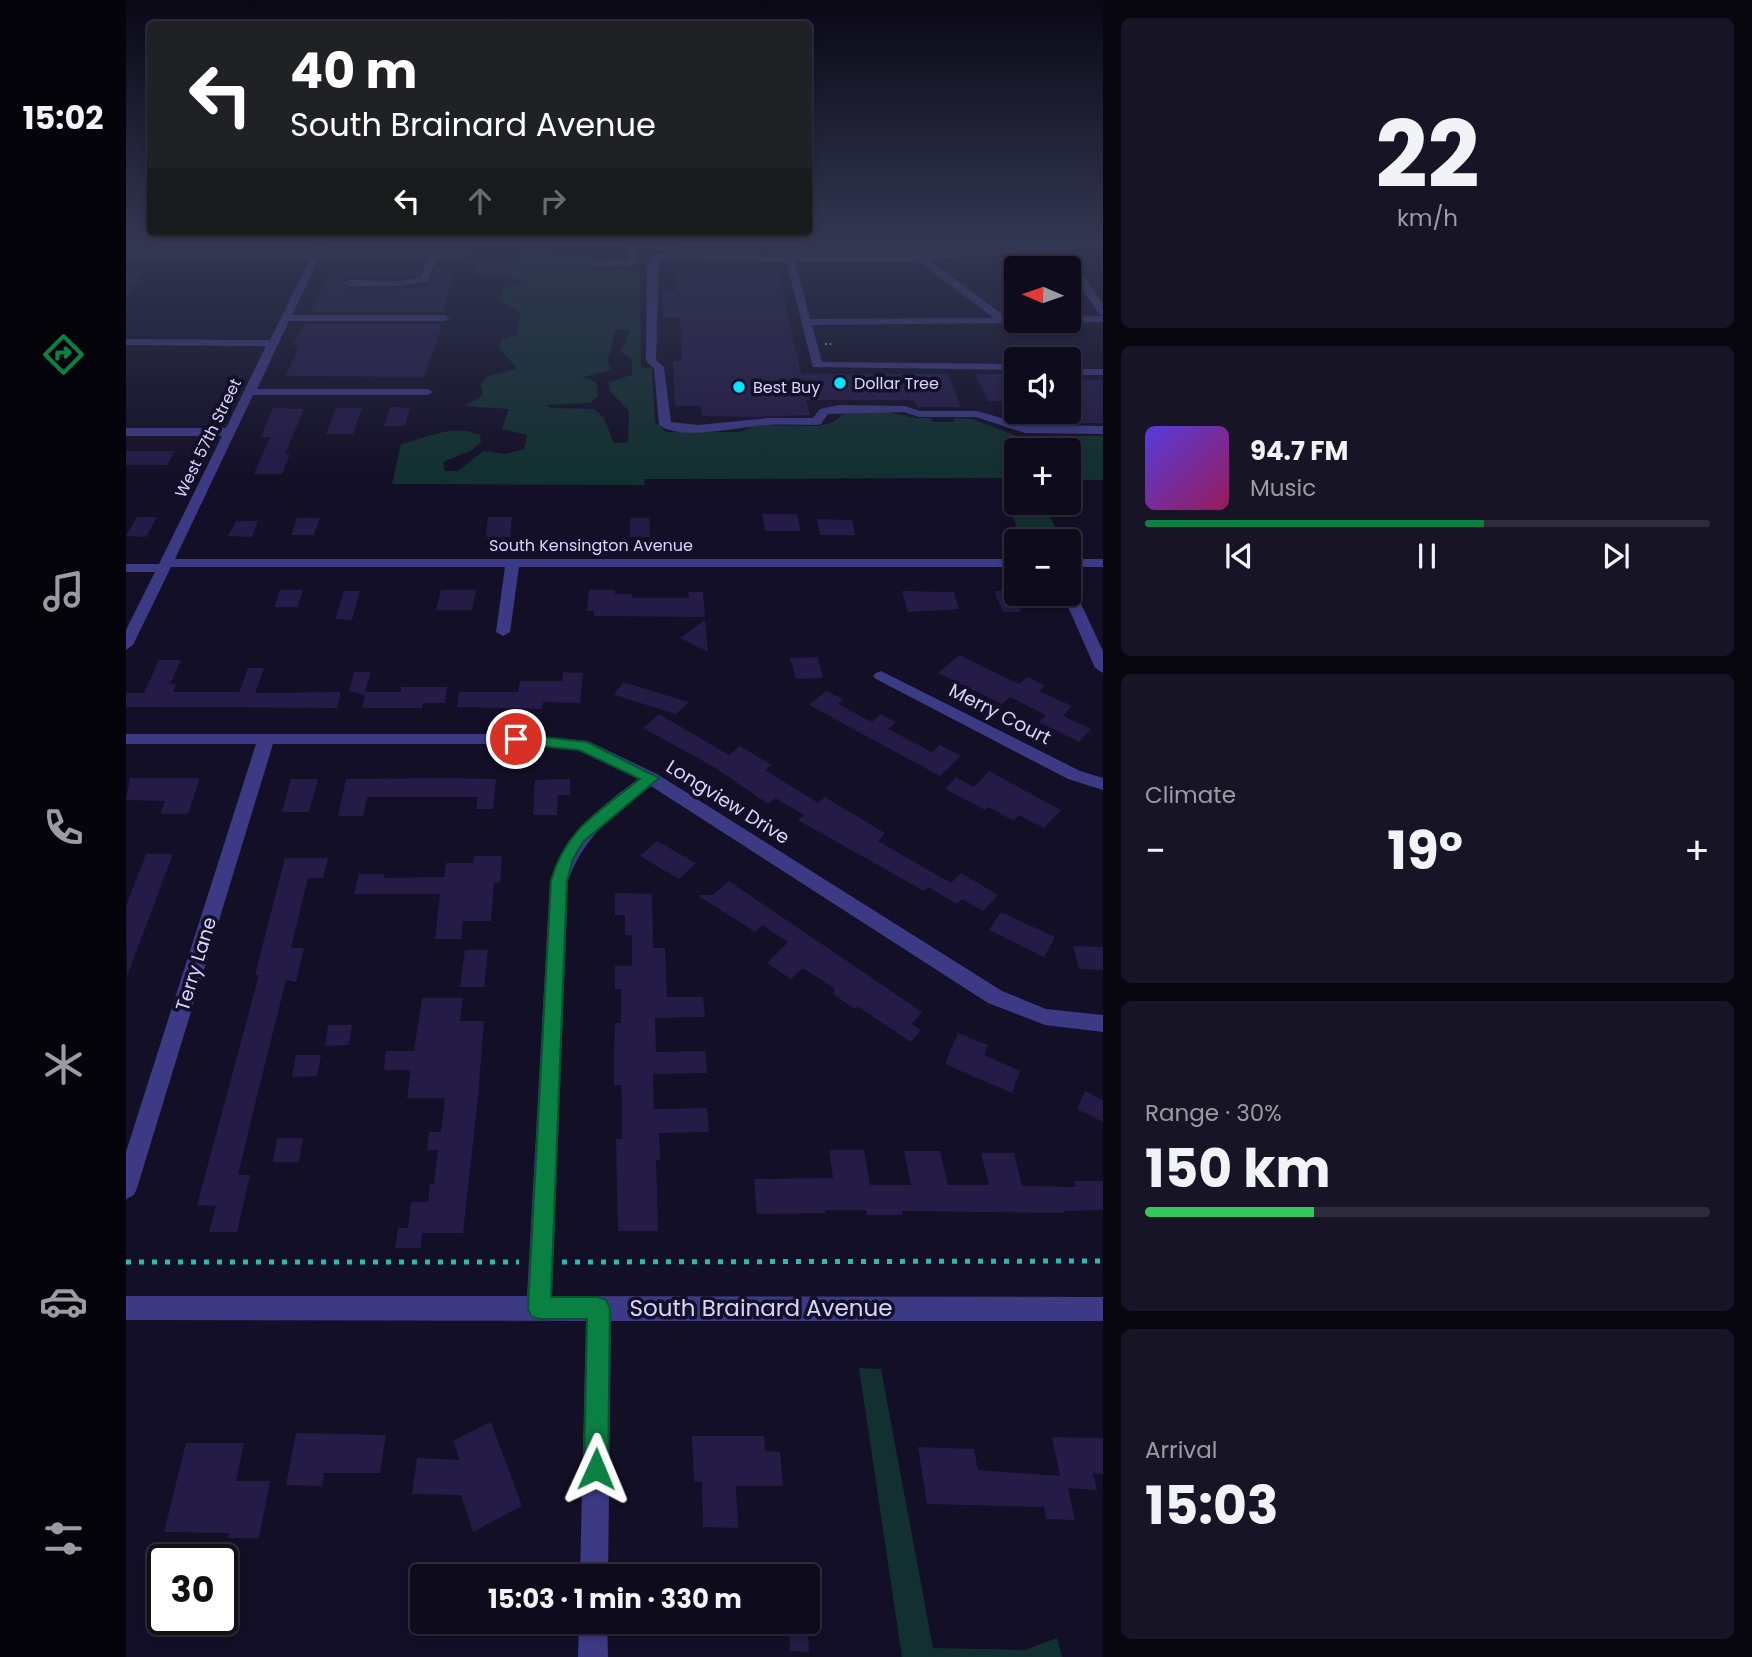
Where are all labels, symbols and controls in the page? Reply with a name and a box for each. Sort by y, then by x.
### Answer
text: 40 m [290,37,417,105]
icon: left [175,49,266,140]
text: 22 [1376,91,1479,219]
text: 15:02 [22,95,104,140]
text: South Brainard Avenue [290,102,656,147]
icon: left [388,182,426,220]
icon: ahead [461,182,499,220]
icon: right [534,182,572,220]
text: km/h [1397,202,1458,234]
north arrow [1004,256,1082,332]
map controls [1004,256,1081,606]
icon: directions [39,330,88,379]
button: sound [1004,347,1081,424]
place label: Dollar Tree [854,372,939,395]
street label: West 57th Street [169,374,247,501]
marker: Dollar Tree [832,375,848,391]
place label: Best Buy [753,376,820,399]
marker: Best Buy [731,379,747,395]
text: 94.7 FM [1250,433,1348,469]
button: + [1004,438,1081,515]
text: Music [1250,472,1316,504]
button: − [1004,529,1081,606]
street label: South Kensington Avenue [489,534,693,557]
icon: previous [1220,537,1258,575]
icon: pause [1408,537,1446,575]
icon: next [1597,537,1635,575]
icon: music [39,567,88,616]
street label: Merry Court [944,677,1056,751]
pin [486,709,546,769]
icon: arrive [497,720,535,758]
street label: Longview Drive [661,753,795,851]
text: Climate [1145,779,1236,811]
icon: phone [39,803,88,852]
text: 19° [1387,814,1463,887]
text: − [1145,824,1166,877]
text: + [1684,824,1710,877]
street label: Terry Lane [169,914,223,1014]
icon: climate [39,1040,88,1089]
text: Range · 30% [1145,1097,1282,1129]
text: 150 km [1145,1132,1330,1205]
icon: car [39,1277,88,1326]
street label: South Brainard Avenue [630,1292,892,1324]
position arrow [559,1432,633,1506]
text: Arrival [1145,1434,1217,1466]
text: 15:03 [1145,1469,1278,1542]
icon: filters [39,1514,88,1563]
speed limit sign: 30 [147,1544,238,1635]
text: 15:03 · 1 min · 330 m [488,1581,742,1617]

